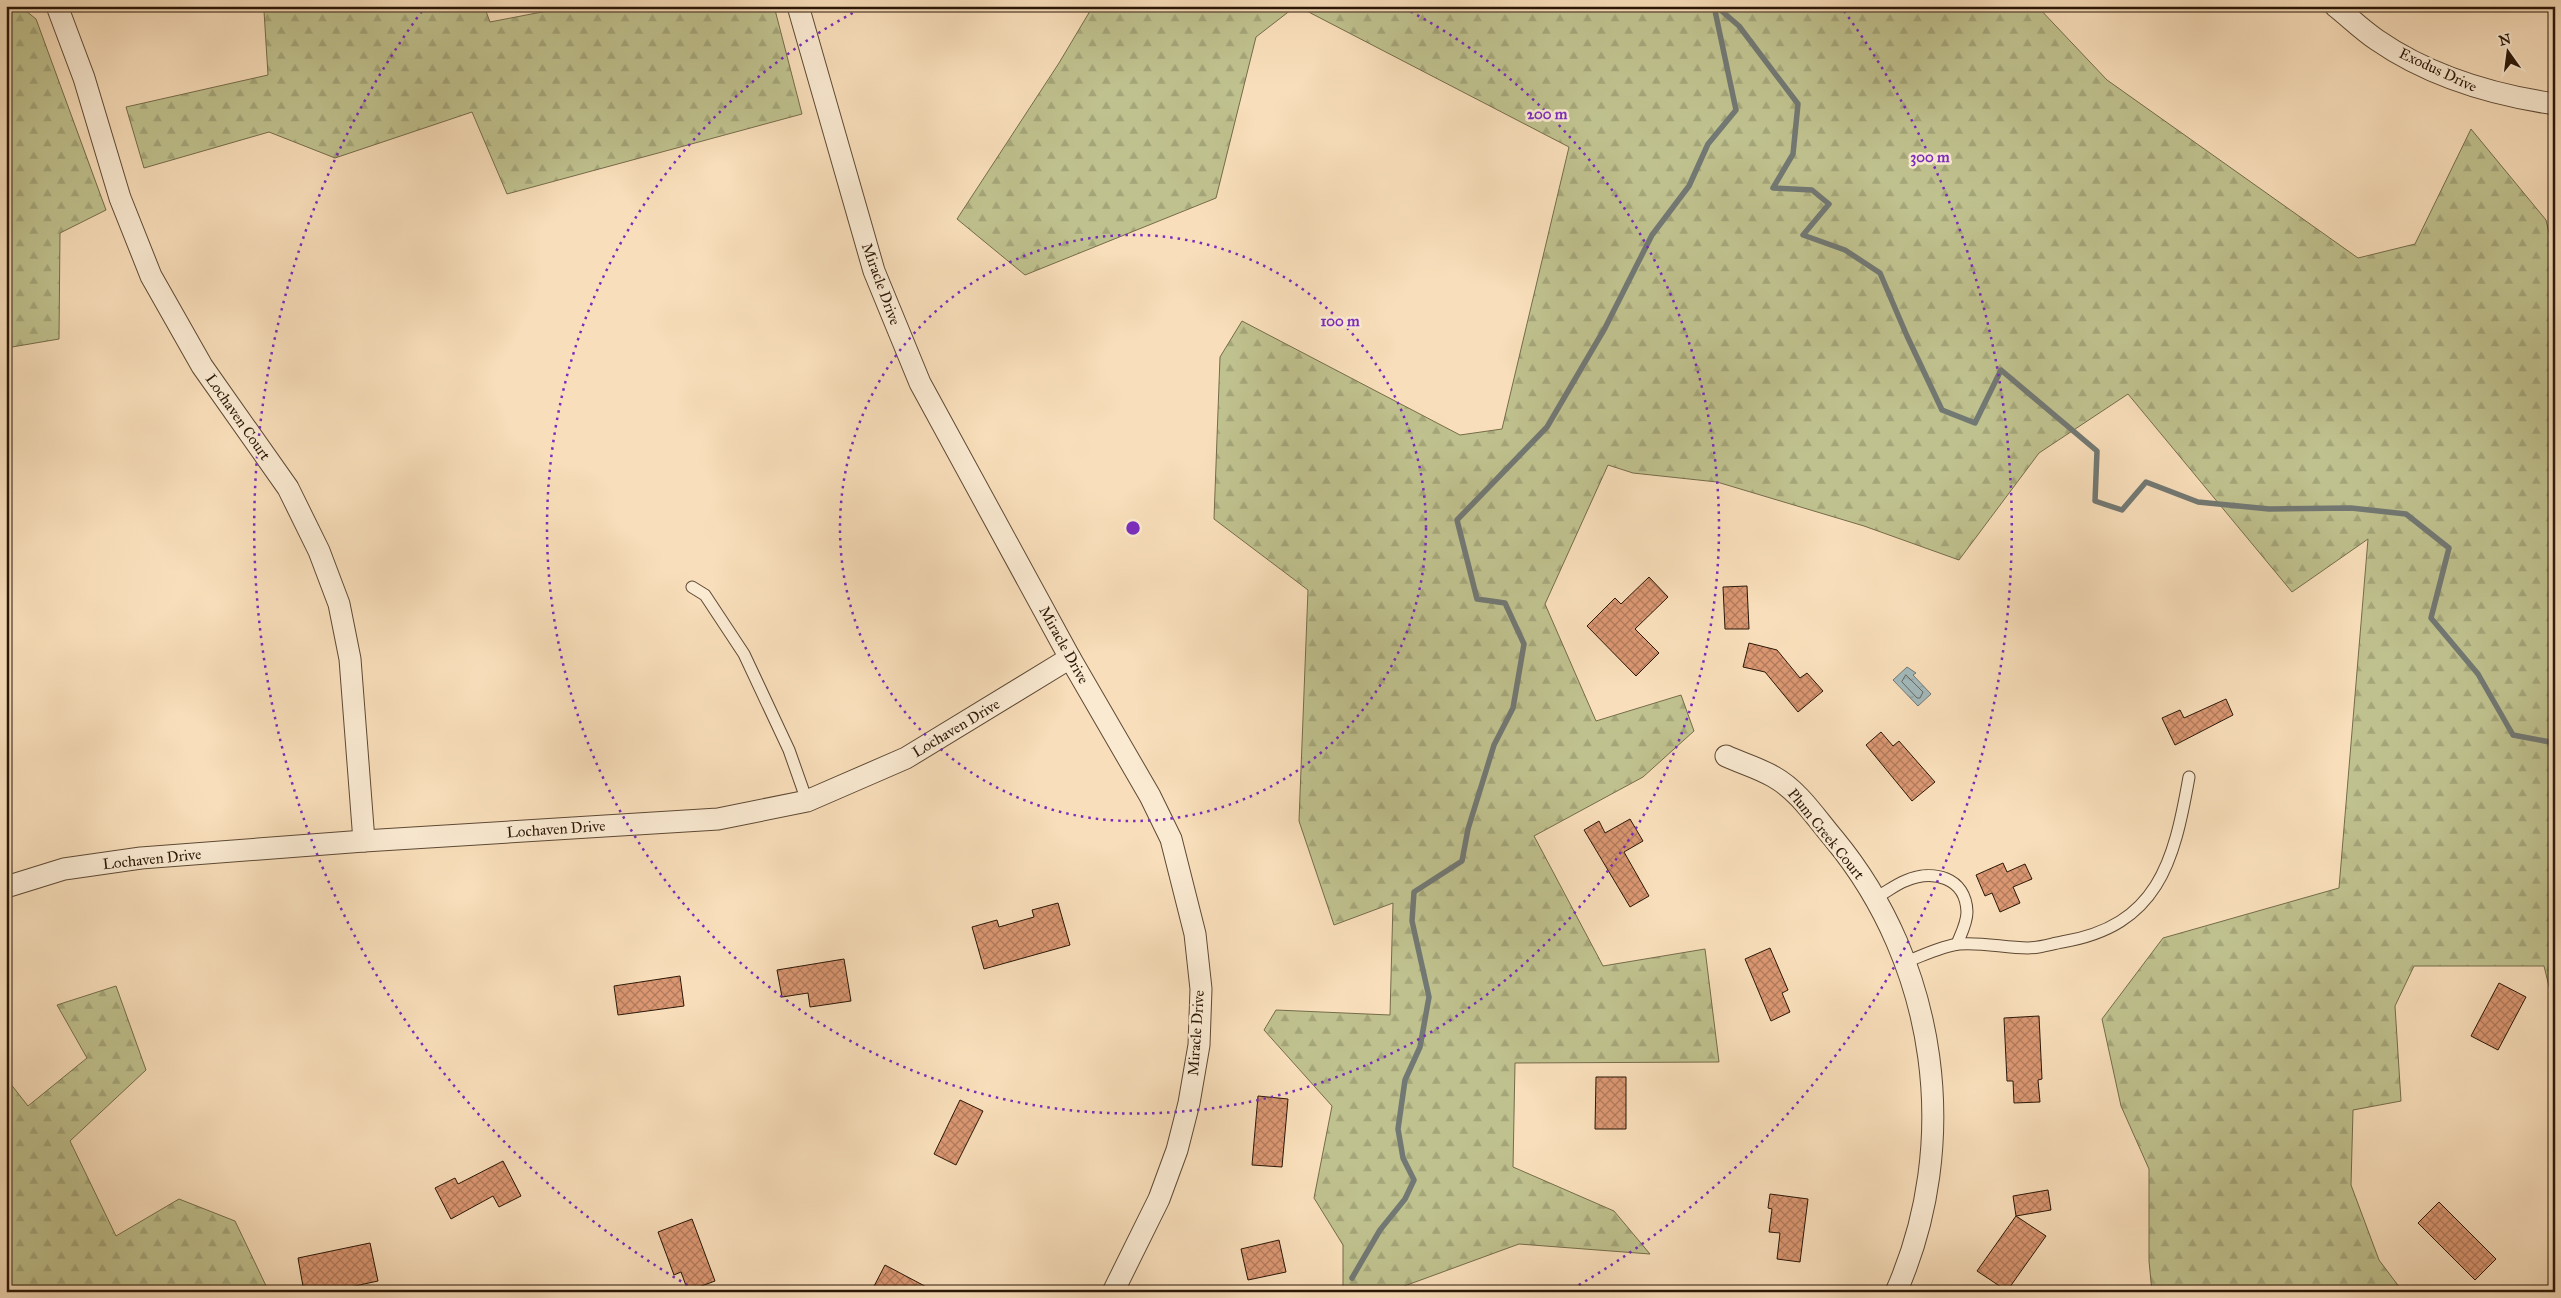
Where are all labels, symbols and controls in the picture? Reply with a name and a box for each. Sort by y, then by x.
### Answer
north arrow [2484,28,2534,78]
text: N [2497,30,2513,50]
street label: Exodus Drive [2396,44,2480,96]
text: 200 m [1527,105,1568,123]
text: 300 m [1910,148,1950,167]
street label: Miracle Drive [858,240,904,328]
text: 100 m [1320,312,1360,330]
street label: Lochaven Court [202,370,275,464]
centre of rings [1124,519,1142,537]
street label: Miracle Drive [1035,603,1093,687]
street label: Lochaven Drive [909,695,1003,761]
street label: Plum Creek Court [1784,785,1869,884]
street label: Lochaven Drive [506,817,606,841]
street label: Lochaven Drive [102,845,202,873]
street label: Miracle Drive [1184,989,1208,1077]

